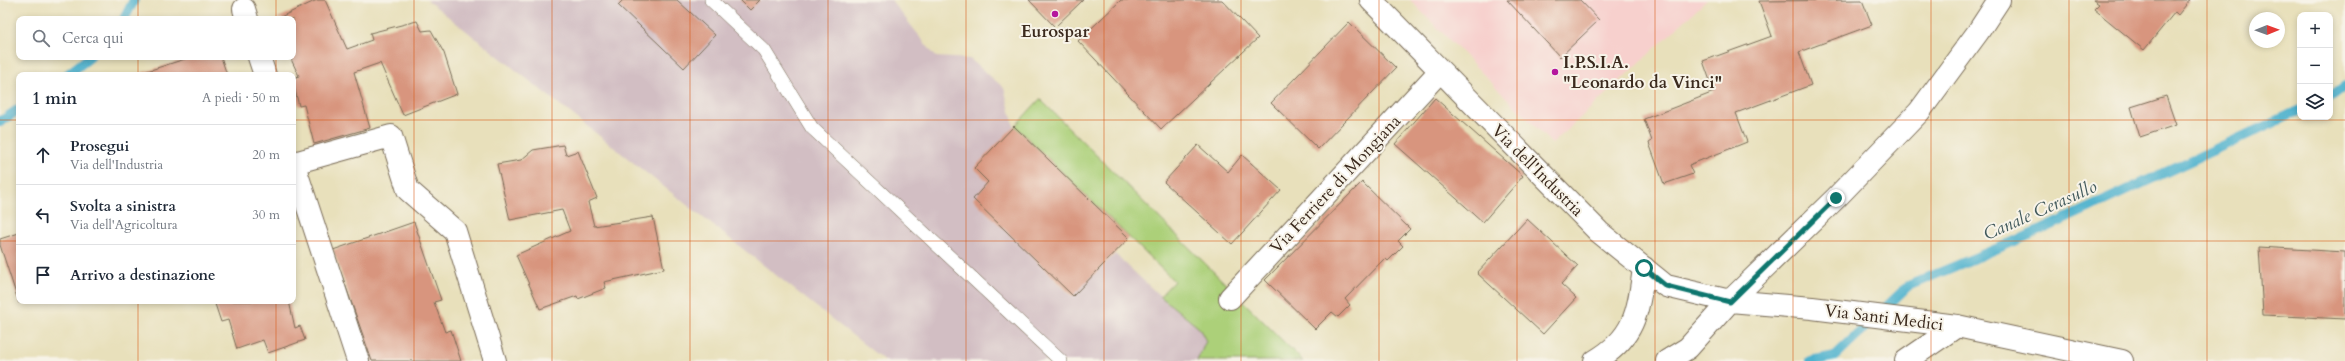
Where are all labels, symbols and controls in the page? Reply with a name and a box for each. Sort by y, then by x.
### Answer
marker: Eurospar [1050,9,1060,19]
north arrow [2249,12,2285,48]
map controls [2297,12,2333,120]
button: + [2297,12,2333,48]
search box [16,16,296,60]
place label: Eurospar [1021,20,1089,43]
icon: search [30,27,52,49]
text: Cerca qui [62,28,124,48]
button: − [2297,48,2333,84]
place label: I.P.S.I.A. "Leonardo da Vinci" [1563,51,1722,94]
marker: I.P.S.I.A. "Leonardo da Vinci" [1550,67,1560,77]
button: layers [2297,84,2333,120]
text: 1 min [32,87,77,110]
text: A piedi · 50 m [202,89,280,107]
street label: Via Ferriere di Mongiana [1265,110,1406,259]
street label: Via dell'Industria [1486,119,1589,222]
text: Prosegui [70,136,129,156]
icon: ahead [32,144,54,166]
text: 20 m [252,146,280,164]
text: Via dell'Industria [70,156,163,174]
water label: Canale Cerasullo [1979,174,2101,247]
route end [1827,189,1845,207]
text: Svolta a sinistra [70,196,176,216]
icon: left [32,204,54,226]
text: 30 m [252,206,280,224]
text: Via dell'Agricoltura [70,216,178,234]
route start [1635,259,1653,277]
icon: arrive [32,264,54,286]
text: Arrivo a destinazione [70,265,216,285]
street label: Via Santi Medici [1823,299,1945,336]

